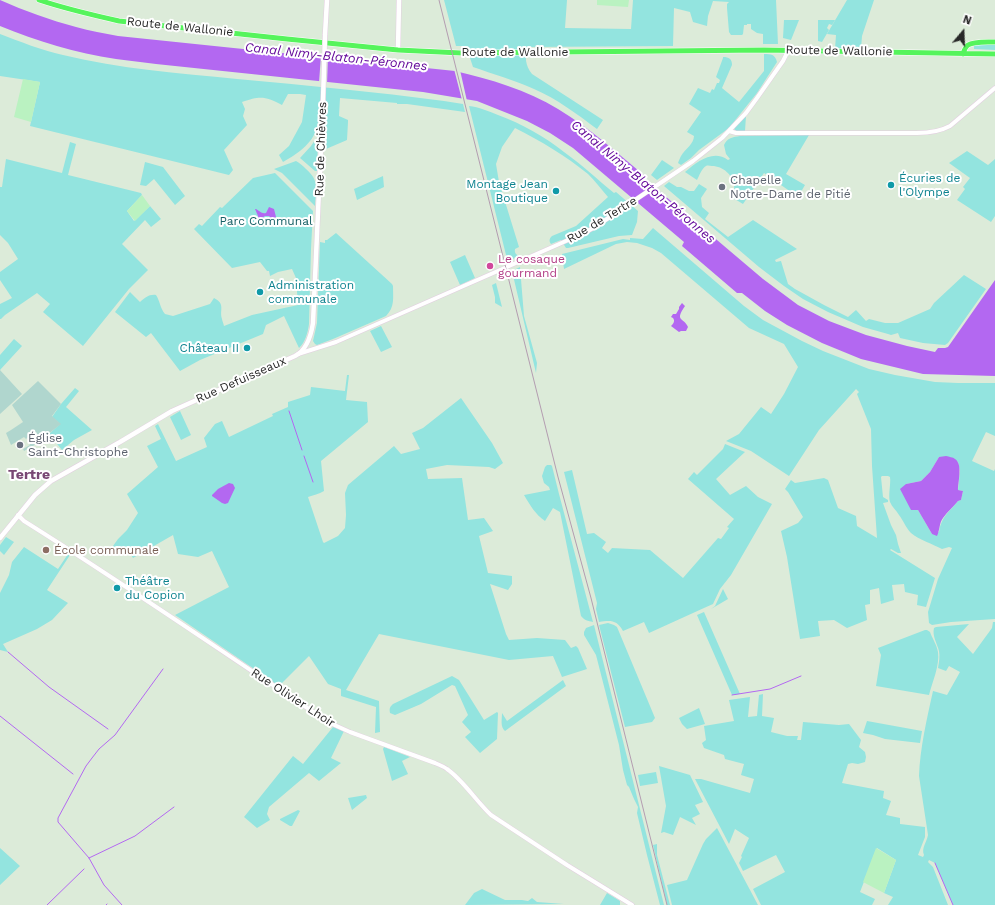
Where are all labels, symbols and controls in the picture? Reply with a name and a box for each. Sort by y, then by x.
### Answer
north arrow [943,12,983,52]
text: N [961,13,973,28]
street label: Route de Wallonie [126,14,234,40]
water label: Canal Nimy-Blaton-Péronnes [244,40,428,74]
street label: Route de Wallonie [785,43,893,59]
street label: Route de Wallonie [462,45,568,59]
street label: Rue de Chièvres [312,101,330,197]
water label: Canal Nimy-Blaton-Péronnes [568,117,718,247]
place label: Écuries de l'Olympe [899,171,960,199]
place label: Chapelle Notre-Dame de Pitié [730,173,851,201]
place label: Montage Jean Boutique [466,177,548,205]
marker: Écuries de l'Olympe [886,180,896,190]
marker: Chapelle Notre-Dame de Pitié [717,182,727,192]
marker: Montage Jean Boutique [551,186,561,196]
street label: Rue de Tertre [564,194,640,246]
park label: Parc Communal [219,214,313,228]
place label: Le cosaque gourmand [498,252,565,280]
marker: Le cosaque gourmand [485,261,495,271]
place label: Administration communale [268,278,354,306]
marker: Administration communale [255,287,265,297]
place label: Château II [179,341,239,355]
marker: Château II [242,343,252,353]
street label: Rue Defuisseaux [194,354,288,406]
place label: Église Saint-Christophe [28,431,128,459]
marker: Église Saint-Christophe [15,440,25,450]
district label: Tertre [8,467,50,483]
place label: École communale [54,543,159,557]
marker: École communale [41,545,51,555]
place label: Théâtre du Copion [125,574,185,602]
marker: Théâtre du Copion [112,583,122,593]
street label: Rue Olivier Lhoir [248,665,338,731]

